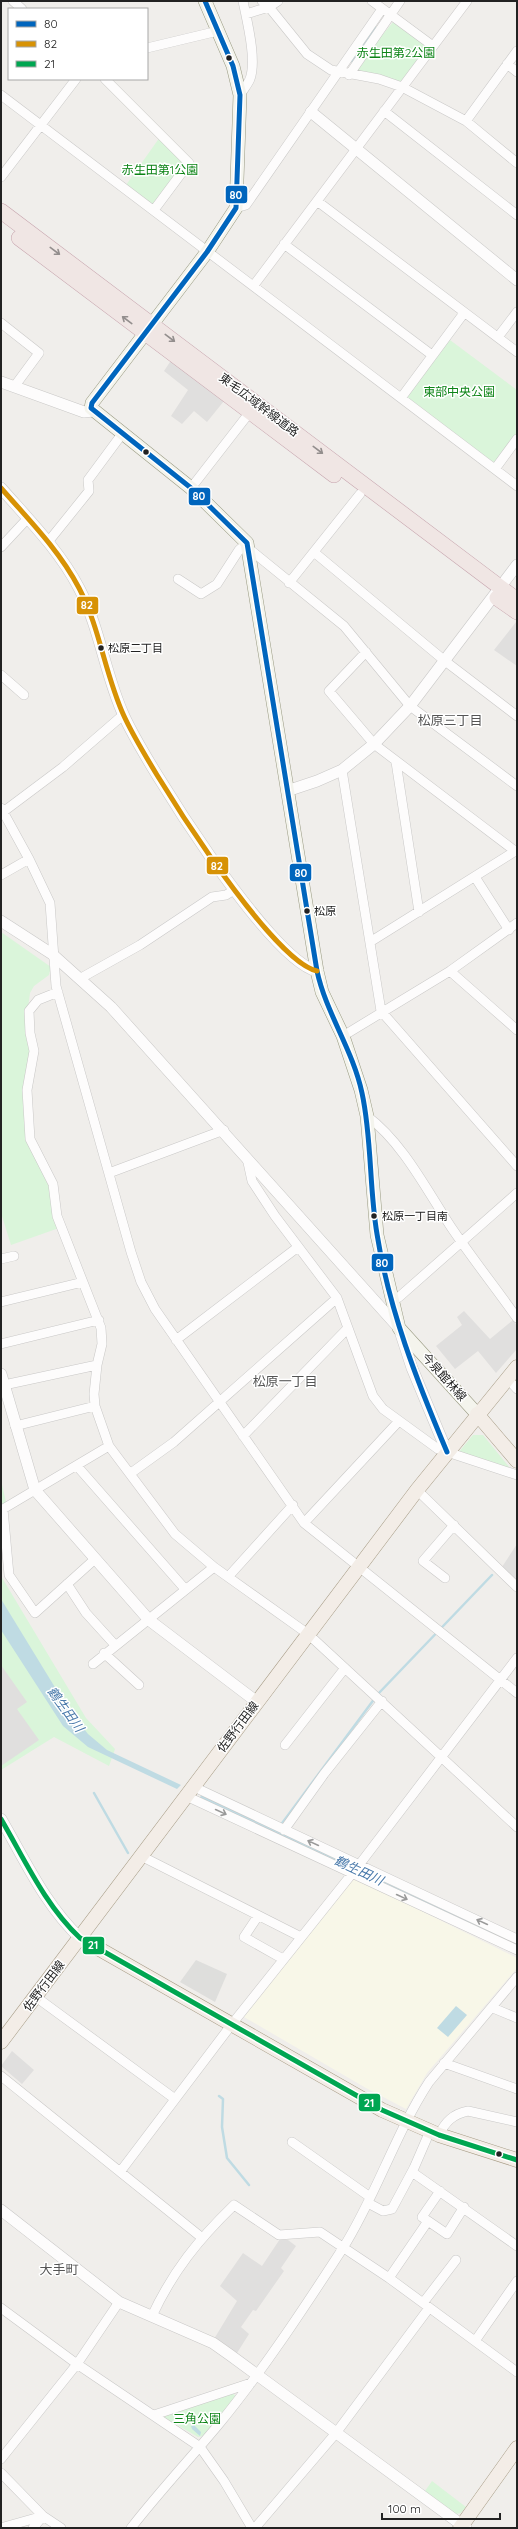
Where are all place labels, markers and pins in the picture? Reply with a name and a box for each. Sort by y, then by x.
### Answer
unlabelled marker [224,53,234,63]
unlabelled marker [141,447,151,457]
place label: 松原二丁目 [108,641,163,655]
marker: 松原二丁目 [96,643,106,653]
place label: 松原 [314,904,336,918]
marker: 松原 [302,906,312,916]
place label: 松原一丁目南 [382,1209,448,1223]
marker: 松原一丁目南 [369,1211,379,1221]
unlabelled marker [494,2149,504,2159]

